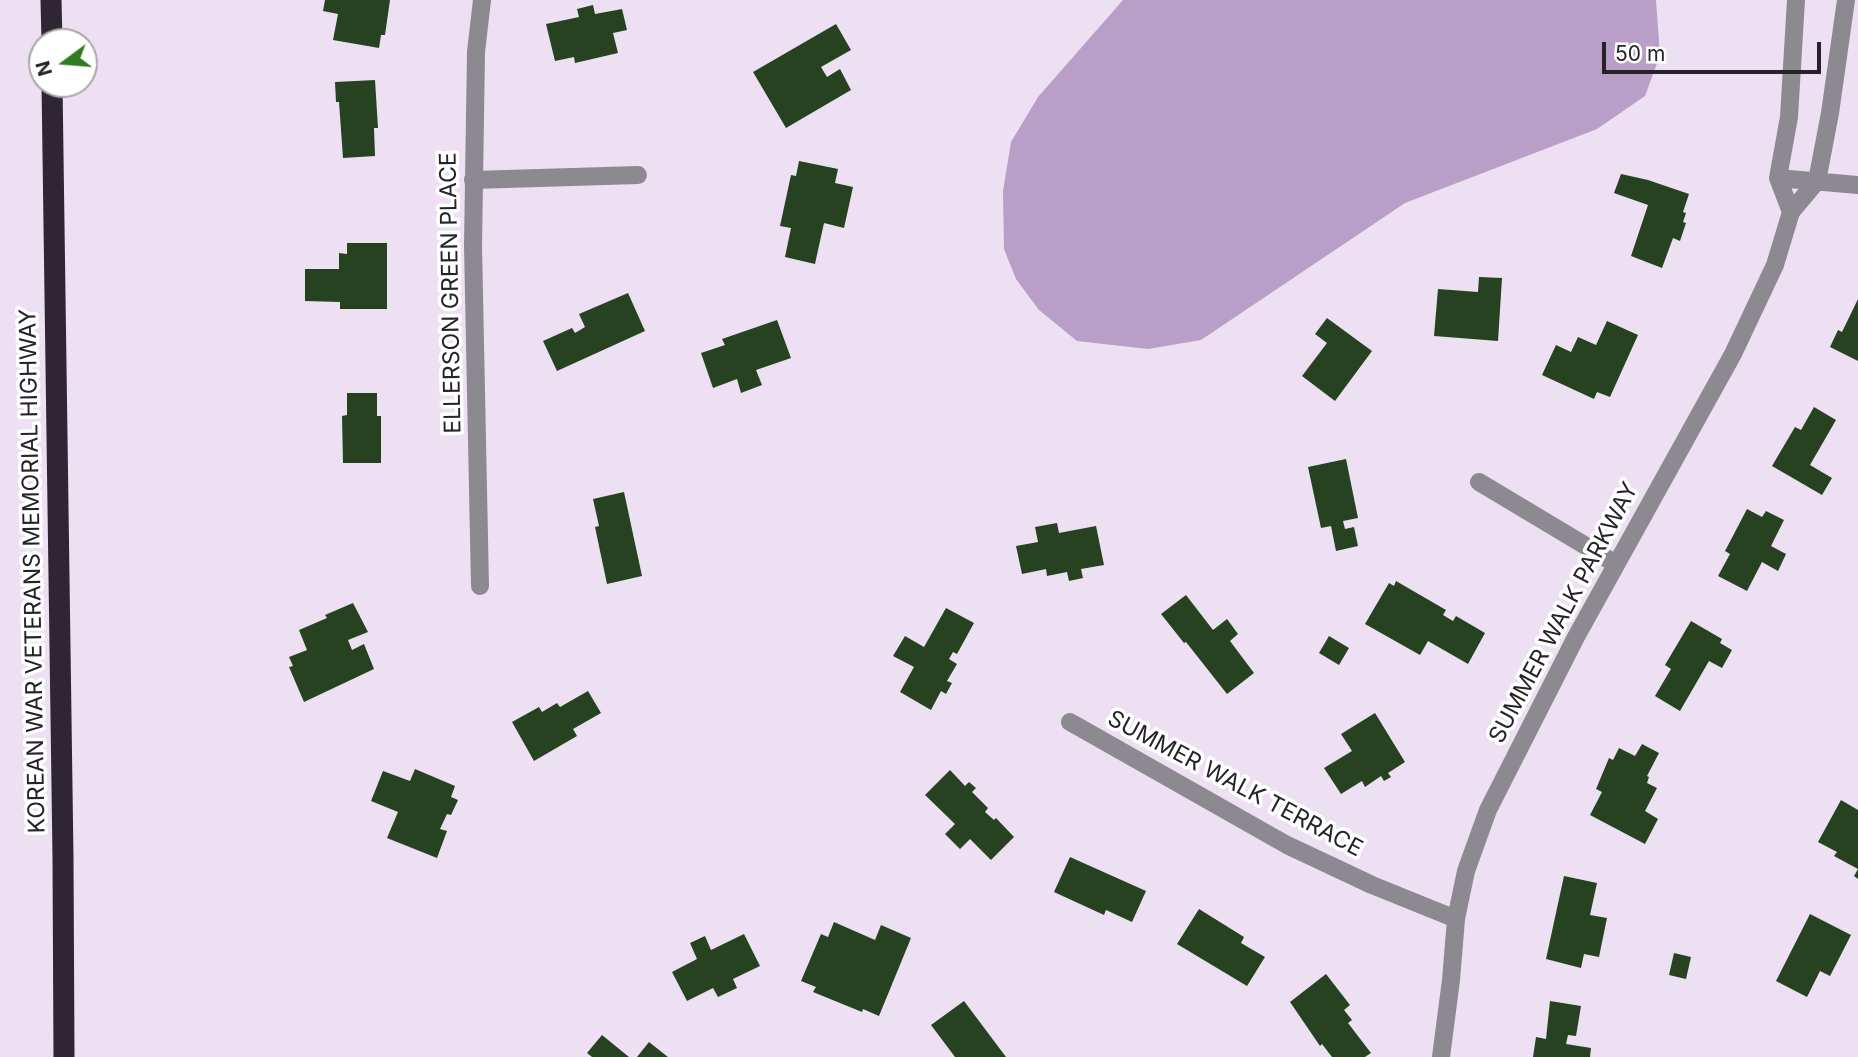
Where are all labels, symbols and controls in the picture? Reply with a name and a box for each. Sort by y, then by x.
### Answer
north arrow [28,28,98,98]
scale bar [1606,28,1825,72]
text: 50 m [1615,41,1665,66]
text: N [31,58,57,79]
street label: ELLERSON GREEN PLACE [435,152,467,434]
street label: KOREAN WAR VETERANS MEMORIAL HIGHWAY [15,309,51,833]
street label: SUMMER WALK PARKWAY [1484,478,1644,748]
street label: SUMMER WALK TERRACE [1103,705,1367,863]

